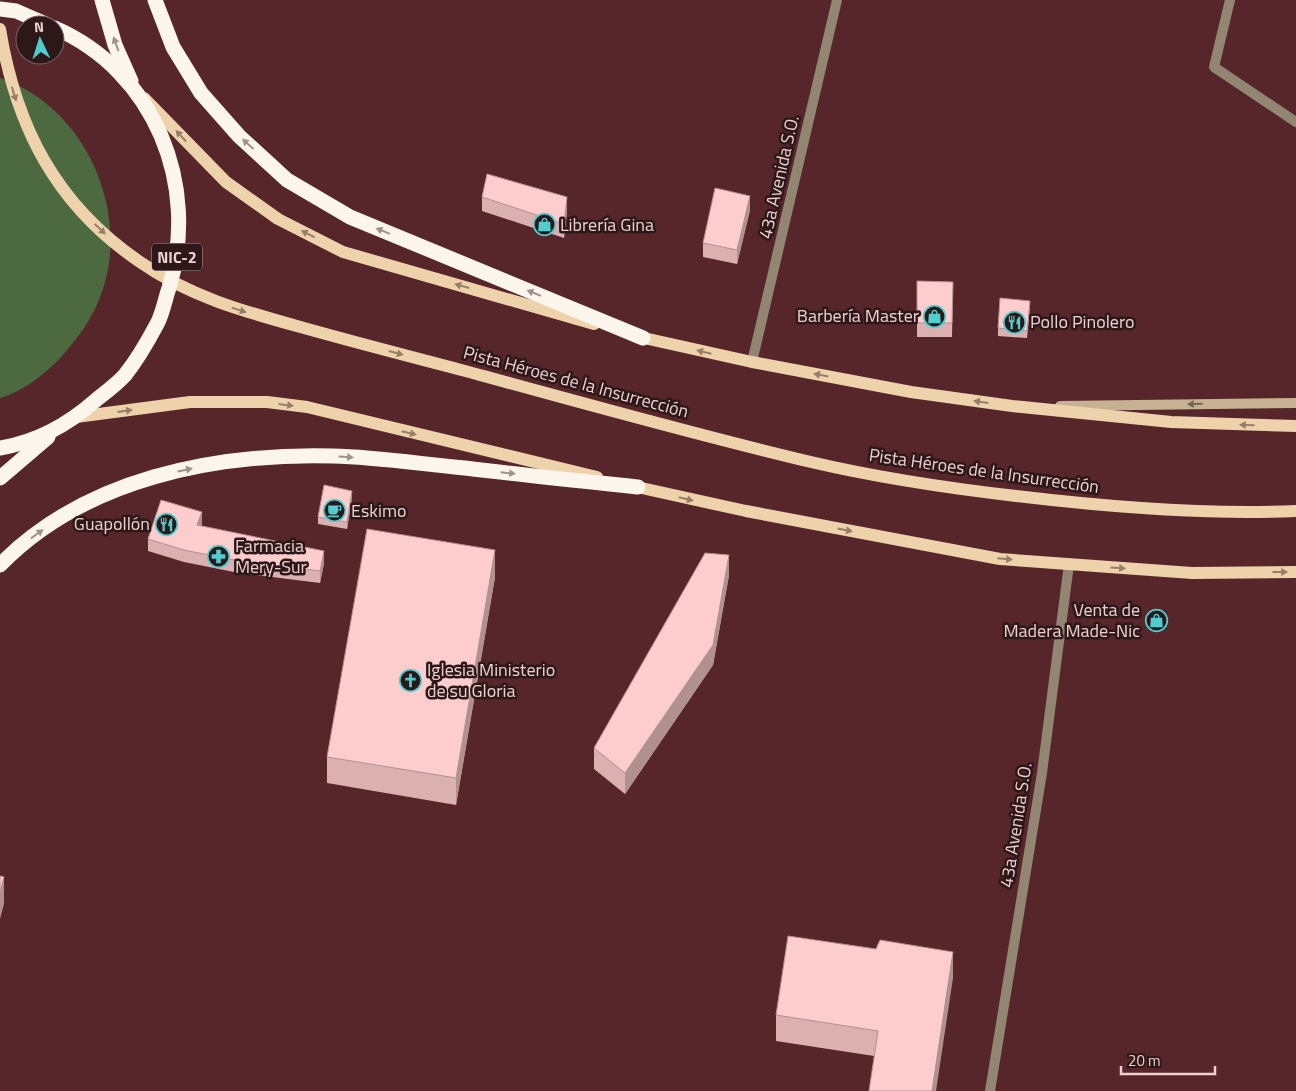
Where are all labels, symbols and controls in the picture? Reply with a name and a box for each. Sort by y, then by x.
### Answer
north arrow [15,15,65,65]
text: N [33,16,45,37]
one-way arrow [112,37,119,52]
one-way arrow [11,86,19,101]
street label: 43a Avenida S.O. [751,112,806,241]
one-way arrow [175,131,187,143]
one-way arrow [242,138,254,150]
place label: Librería Gina [560,211,654,238]
shop icon: Librería Gina [532,213,556,237]
one-way arrow [93,223,105,235]
one-way arrow [375,227,390,235]
one-way arrow [301,230,316,238]
road number: NIC-2 [152,243,202,270]
one-way arrow [454,282,469,290]
one-way arrow [526,289,541,296]
place label: Barbería Master [797,302,919,329]
shop icon: Barbería Master [923,304,947,328]
one-way arrow [232,306,247,314]
place label: Pollo Pinolero [1030,308,1134,335]
restaurant icon: Pollo Pinolero [1002,310,1026,334]
street label: Pista Héroes de la Insurrección [460,338,692,425]
one-way arrow [697,348,712,356]
one-way arrow [389,349,404,357]
one-way arrow [813,371,828,379]
one-way arrow [973,398,989,406]
one-way arrow [1187,400,1203,408]
one-way arrow [279,401,295,409]
one-way arrow [117,407,133,415]
one-way arrow [1239,420,1255,428]
one-way arrow [401,429,416,437]
street label: Pista Héroes de la Insurrección [867,441,1101,500]
one-way arrow [339,453,355,461]
one-way arrow [178,466,193,474]
one-way arrow [500,469,516,477]
one-way arrow [678,495,693,503]
place label: Eskimo [351,497,406,524]
cafe icon: Eskimo [323,499,347,523]
place label: Guapollón [74,510,150,537]
restaurant icon: Guapollón [154,512,178,536]
one-way arrow [838,527,854,535]
one-way arrow [31,529,44,539]
place label: Farmacia Mery-Sur [235,532,307,580]
pharmacy icon: Farmacia Mery-Sur [207,544,231,568]
one-way arrow [997,556,1013,564]
one-way arrow [1110,564,1126,572]
one-way arrow [1272,568,1288,576]
place label: Venta de Madera Made-Nic [1003,596,1140,644]
shop icon: Venta de Madera Made-Nic [1144,608,1168,632]
place label: Iglesia Ministerio de su Gloria [427,656,555,704]
church icon: Iglesia Ministerio de su Gloria [399,668,423,692]
street label: 43a Avenida S.O. [992,760,1039,889]
scale bar [1121,1044,1215,1076]
text: 20 m [1128,1049,1161,1072]

